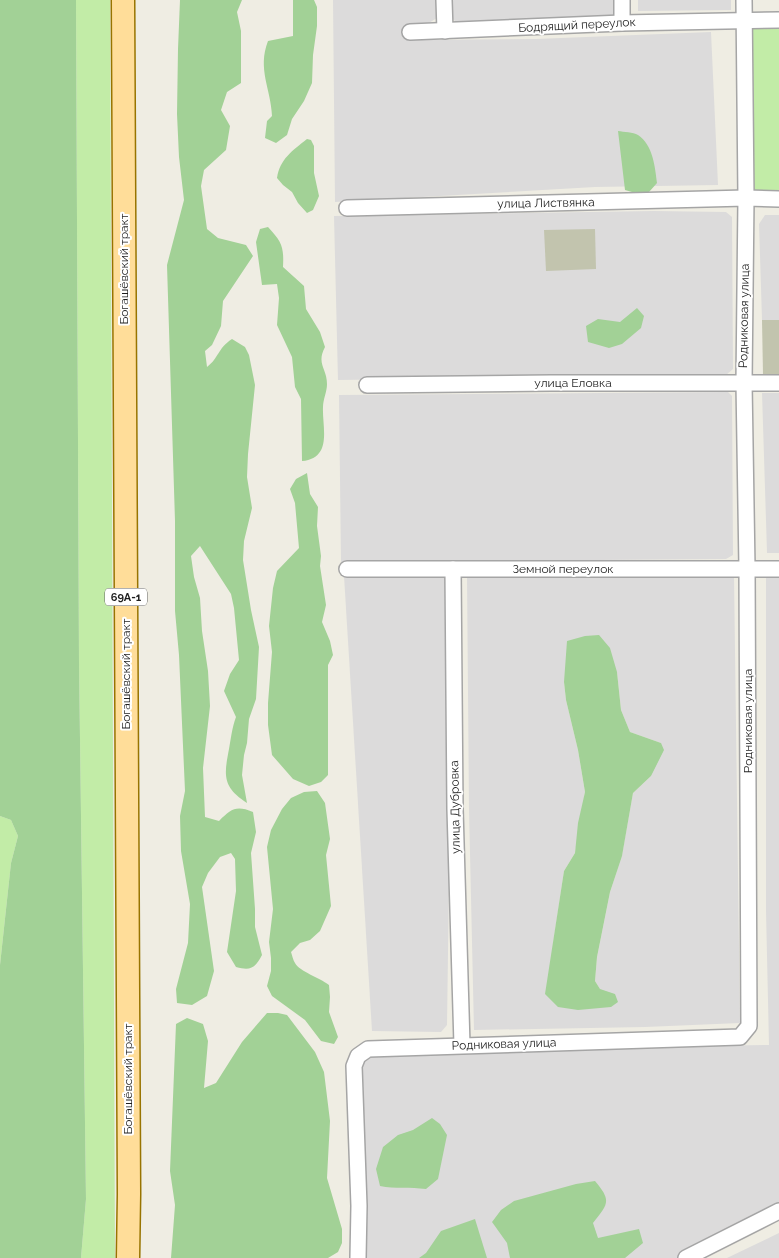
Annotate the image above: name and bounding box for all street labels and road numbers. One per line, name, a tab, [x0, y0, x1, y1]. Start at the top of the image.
street label: Бодрящий переулок	[518, 15, 636, 35]
street label: улица Листвянка	[497, 195, 595, 211]
street label: Богашёвский тракт	[117, 213, 131, 325]
street label: Родниковая улица	[736, 264, 752, 368]
street label: улица Еловка	[534, 376, 612, 390]
street label: Земной переулок	[512, 562, 614, 576]
road number: 69А-1	[105, 588, 147, 606]
street label: Богашёвский тракт	[119, 618, 133, 730]
street label: Родниковая улица	[741, 669, 755, 773]
street label: улица Дубровка	[447, 760, 463, 854]
street label: Богашёвский тракт	[121, 1023, 135, 1135]
street label: Родниковая улица	[451, 1035, 557, 1053]

